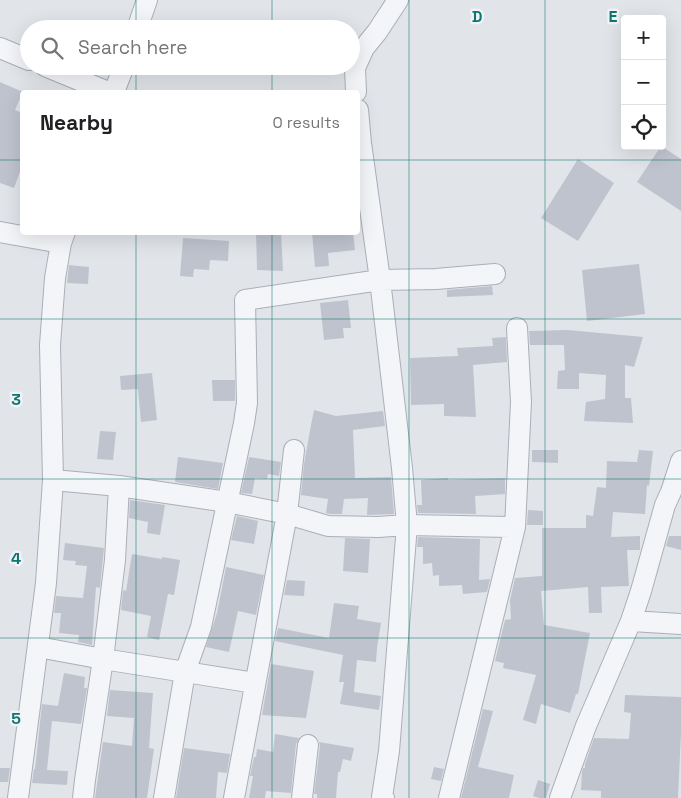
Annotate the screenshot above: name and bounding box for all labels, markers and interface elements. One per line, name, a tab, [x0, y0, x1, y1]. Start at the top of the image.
text: D	[472, 6, 482, 27]
text: E	[609, 6, 618, 27]
map controls	[621, 15, 666, 150]
button: +	[621, 15, 666, 60]
search box	[20, 20, 360, 75]
icon: search	[38, 34, 66, 62]
text: Search here	[78, 35, 188, 60]
button: −	[621, 60, 666, 105]
button: locate	[621, 105, 666, 150]
text: Nearby	[40, 109, 113, 136]
text: 0 results	[272, 112, 340, 133]
text: 3	[11, 389, 21, 410]
text: 4	[11, 548, 21, 569]
text: 5	[11, 708, 21, 729]

